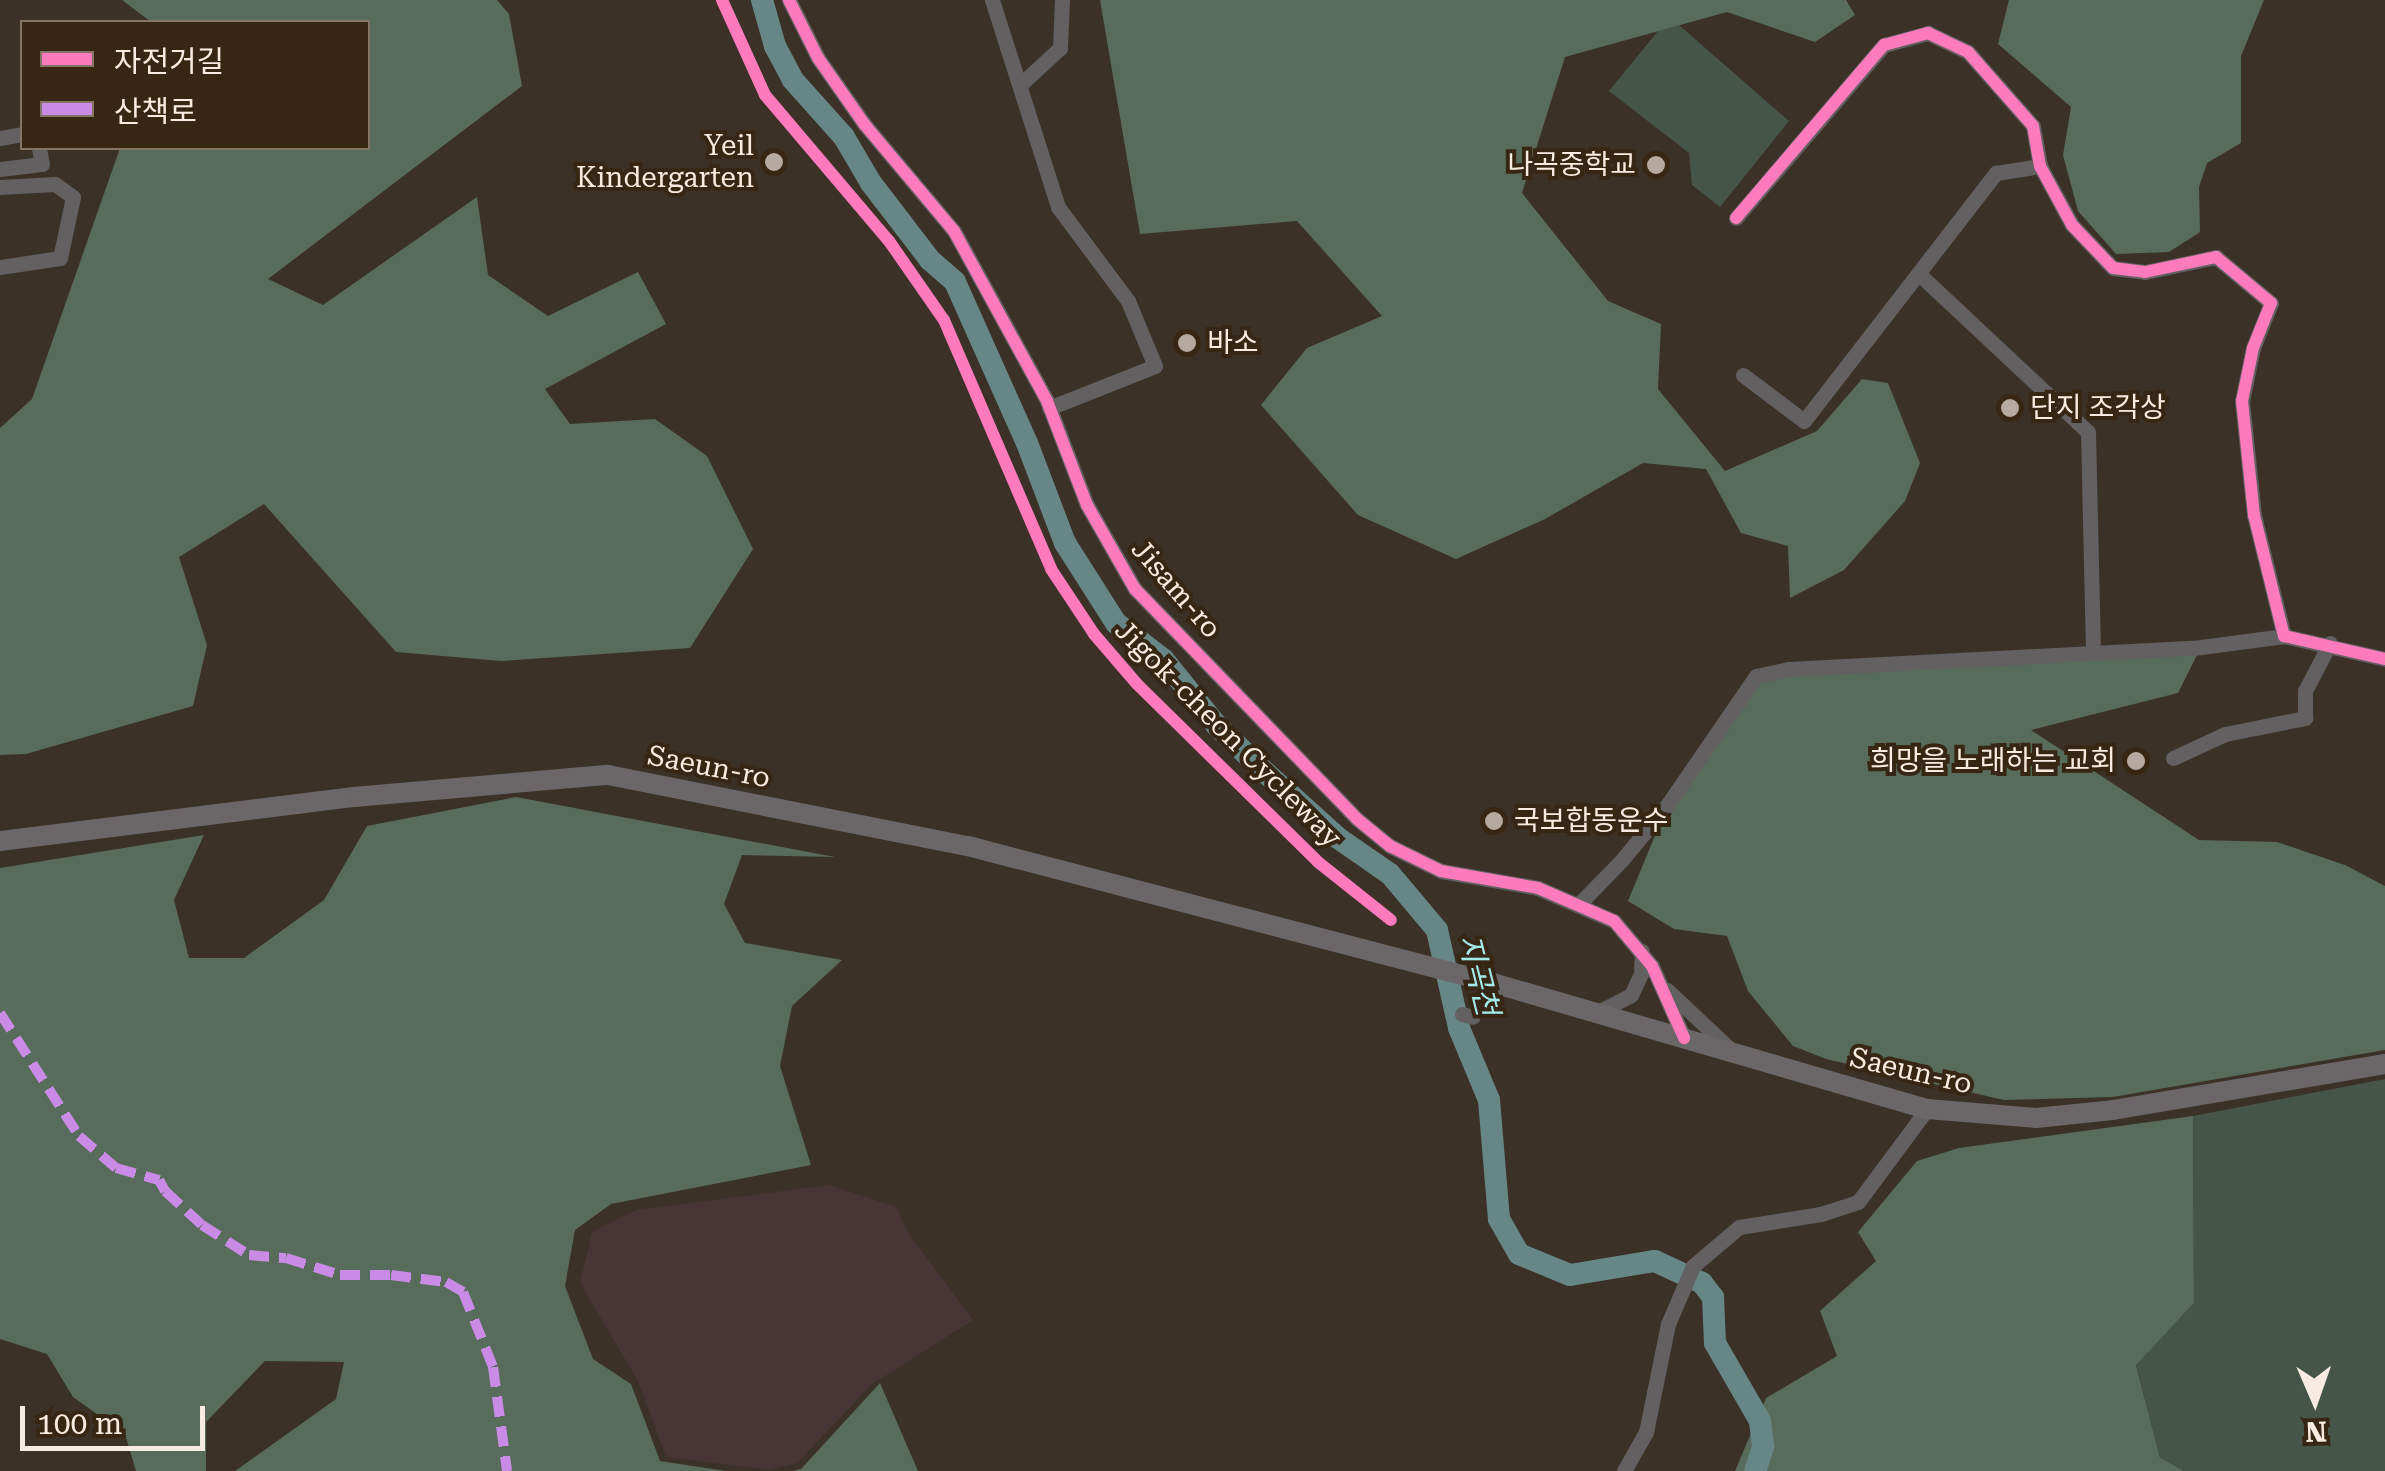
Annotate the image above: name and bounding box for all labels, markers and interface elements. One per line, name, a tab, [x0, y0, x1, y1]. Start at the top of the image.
legend	[20, 20, 370, 150]
text: 자전거길	[114, 44, 224, 79]
text: 산책로	[114, 94, 197, 129]
place label: Yeil Kindergarten	[576, 129, 754, 195]
place label: 나곡중학교	[1507, 148, 1636, 182]
marker: Yeil Kindergarten	[763, 151, 785, 173]
marker: 나곡중학교	[1645, 154, 1667, 176]
place label: 바소	[1207, 326, 1259, 360]
marker: 바소	[1176, 332, 1198, 354]
place label: 단지 조각상	[2030, 391, 2166, 425]
marker: 단지 조각상	[1999, 397, 2021, 419]
street label: Jisam-ro	[1124, 533, 1228, 645]
street label: Jigok-cheon Cycleway	[1108, 614, 1348, 854]
street label: Saeun-ro	[645, 739, 773, 795]
place label: 희망을 노래하는 교회	[1870, 744, 2116, 778]
marker: 희망을 노래하는 교회	[2125, 750, 2147, 772]
place label: 국보합동운수	[1514, 804, 1669, 838]
marker: 국보합동운수	[1483, 810, 1505, 832]
water label: 지곡천	[1451, 930, 1505, 1020]
street label: Saeun-ro	[1847, 1041, 1975, 1101]
north arrow	[2265, 1351, 2365, 1451]
scale bar	[25, 1386, 210, 1448]
text: 100 m	[37, 1406, 122, 1441]
text: N	[2305, 1415, 2327, 1448]

